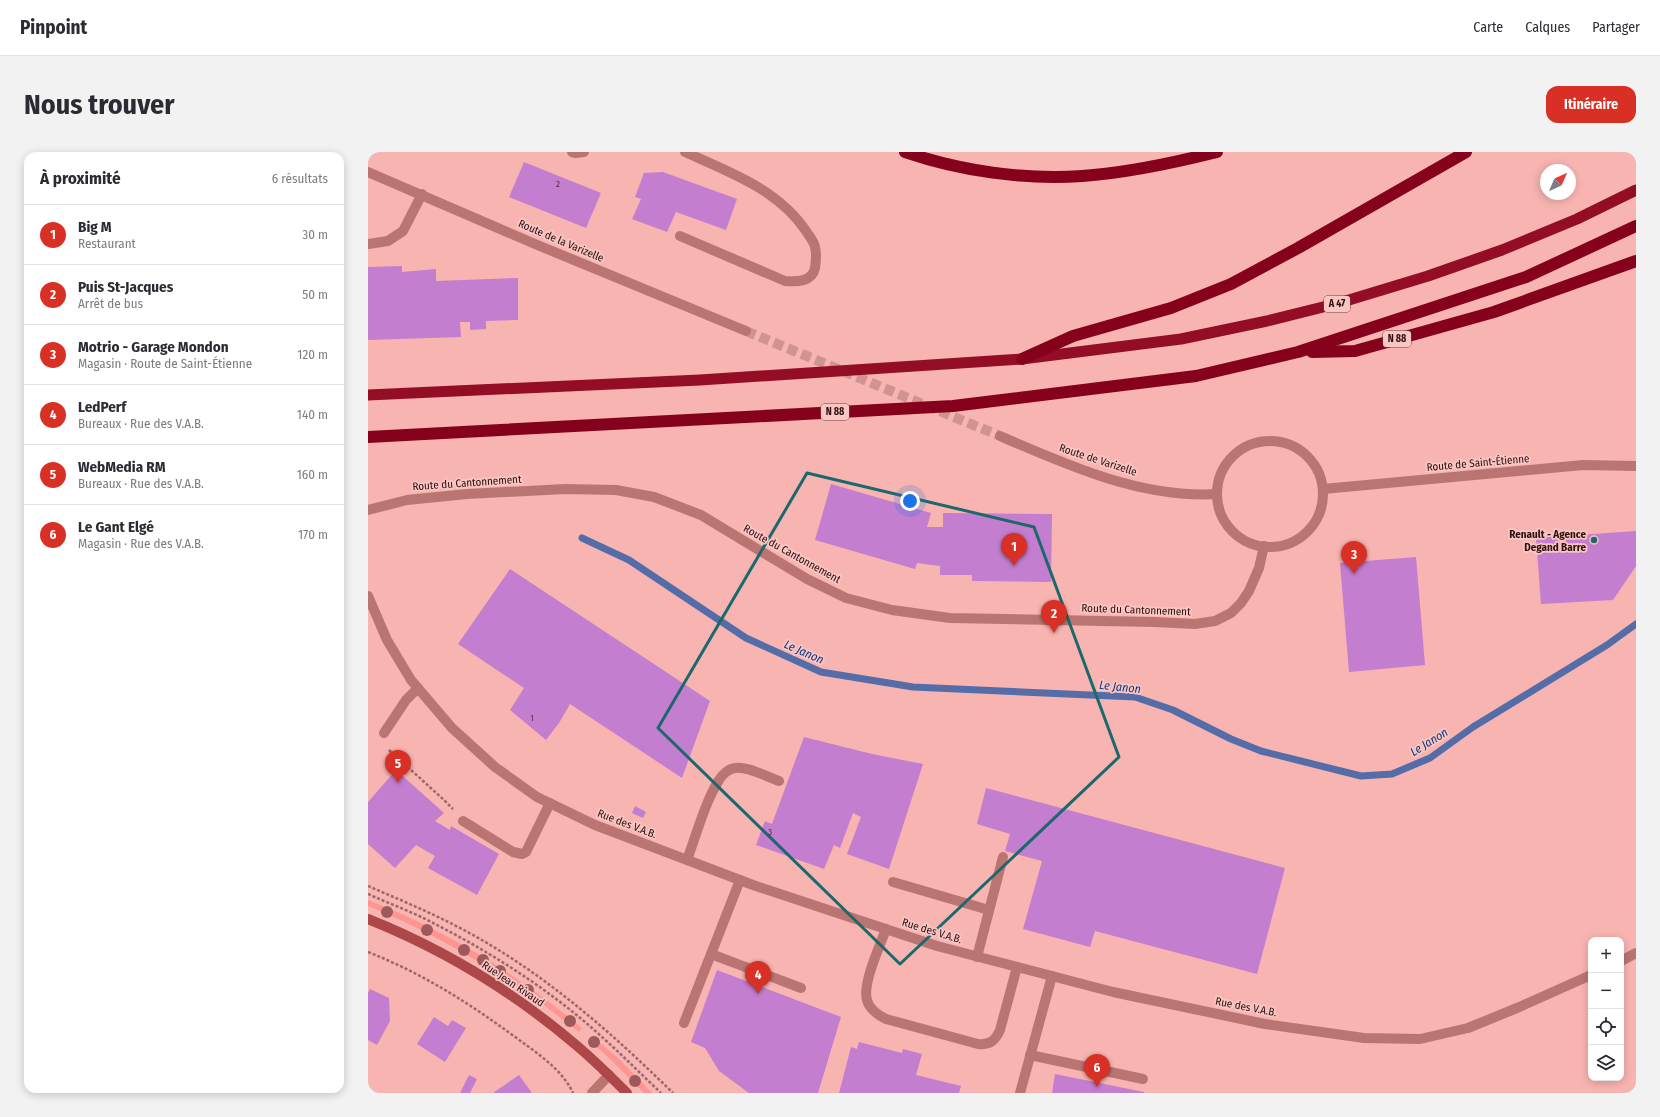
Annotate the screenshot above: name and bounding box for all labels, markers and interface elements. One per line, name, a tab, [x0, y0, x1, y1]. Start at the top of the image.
text: Pinpoint	[20, 16, 87, 39]
text: Carte	[1473, 19, 1503, 36]
text: Calques	[1525, 19, 1570, 36]
text: Partager	[1592, 19, 1640, 36]
button: Itinéraire	[1546, 86, 1636, 123]
text: Nous trouver	[24, 88, 175, 121]
north arrow	[1540, 164, 1576, 200]
text: À proximité	[40, 168, 121, 189]
text: 6 résultats	[272, 171, 328, 186]
house number: 2	[556, 179, 560, 189]
street label: Route de la Varizelle	[516, 217, 606, 265]
text: Big M	[78, 218, 112, 236]
text: 1	[50, 227, 56, 242]
text: 30 m	[302, 227, 328, 242]
text: Restaurant	[78, 236, 136, 251]
text: Puis St-Jacques	[78, 278, 173, 296]
text: 2	[50, 287, 56, 302]
text: 50 m	[302, 287, 328, 302]
text: Arrêt de bus	[78, 296, 143, 311]
road number: A 47	[1324, 296, 1350, 312]
road number: N 88	[1383, 331, 1411, 347]
text: Motrio - Garage Mondon	[78, 338, 229, 356]
text: 3	[50, 347, 56, 362]
text: 120 m	[297, 347, 328, 362]
text: Magasin · Route de Saint-Étienne	[78, 356, 252, 371]
text: LedPerf	[78, 398, 126, 416]
road number: N 88	[821, 404, 849, 420]
text: 4	[50, 407, 56, 422]
text: 140 m	[297, 407, 328, 422]
text: Bureaux · Rue des V.A.B.	[78, 416, 204, 431]
street label: Route de Varizelle	[1058, 441, 1138, 479]
street label: Route de Saint-Étienne	[1426, 451, 1530, 474]
text: WebMedia RM	[78, 458, 165, 476]
text: 5	[50, 467, 56, 482]
text: 160 m	[297, 467, 328, 482]
street label: Route du Cantonnement	[412, 473, 522, 493]
text: Bureaux · Rue des V.A.B.	[78, 476, 204, 491]
your location	[900, 491, 920, 511]
text: Le Gant Elgé	[78, 518, 154, 536]
street label: Route du Cantonnement	[741, 522, 843, 586]
text: 6	[50, 527, 56, 542]
text: 170 m	[298, 527, 328, 542]
place label: Renault - Agence Degand Barre	[1509, 528, 1586, 554]
pin: 1	[1001, 533, 1027, 566]
marker: Renault - Agence Degand Barre	[1589, 535, 1599, 545]
text: Magasin · Rue des V.A.B.	[78, 536, 204, 551]
pin: 3	[1341, 541, 1367, 574]
pin: 2	[1041, 600, 1067, 633]
street label: Route du Cantonnement	[1081, 602, 1191, 618]
water label: Le Janon	[782, 637, 826, 667]
water label: Le Janon	[1098, 678, 1142, 696]
house number: 1	[530, 713, 534, 723]
water label: Le Janon	[1408, 725, 1450, 759]
pin: 5	[385, 750, 411, 783]
street label: Rue des V.A.B.	[596, 807, 658, 841]
house number: 3	[768, 827, 772, 837]
street label: Rue des V.A.B.	[900, 916, 964, 946]
map controls	[1588, 937, 1624, 1081]
button: +	[1588, 937, 1624, 973]
street label: Rue Jean Rivaud	[479, 958, 547, 1010]
pin: 4	[745, 961, 771, 994]
button: −	[1588, 973, 1624, 1009]
street label: Rue des V.A.B.	[1214, 995, 1278, 1019]
button: locate	[1588, 1009, 1624, 1045]
button: layers	[1588, 1045, 1624, 1081]
pin: 6	[1084, 1054, 1110, 1087]

